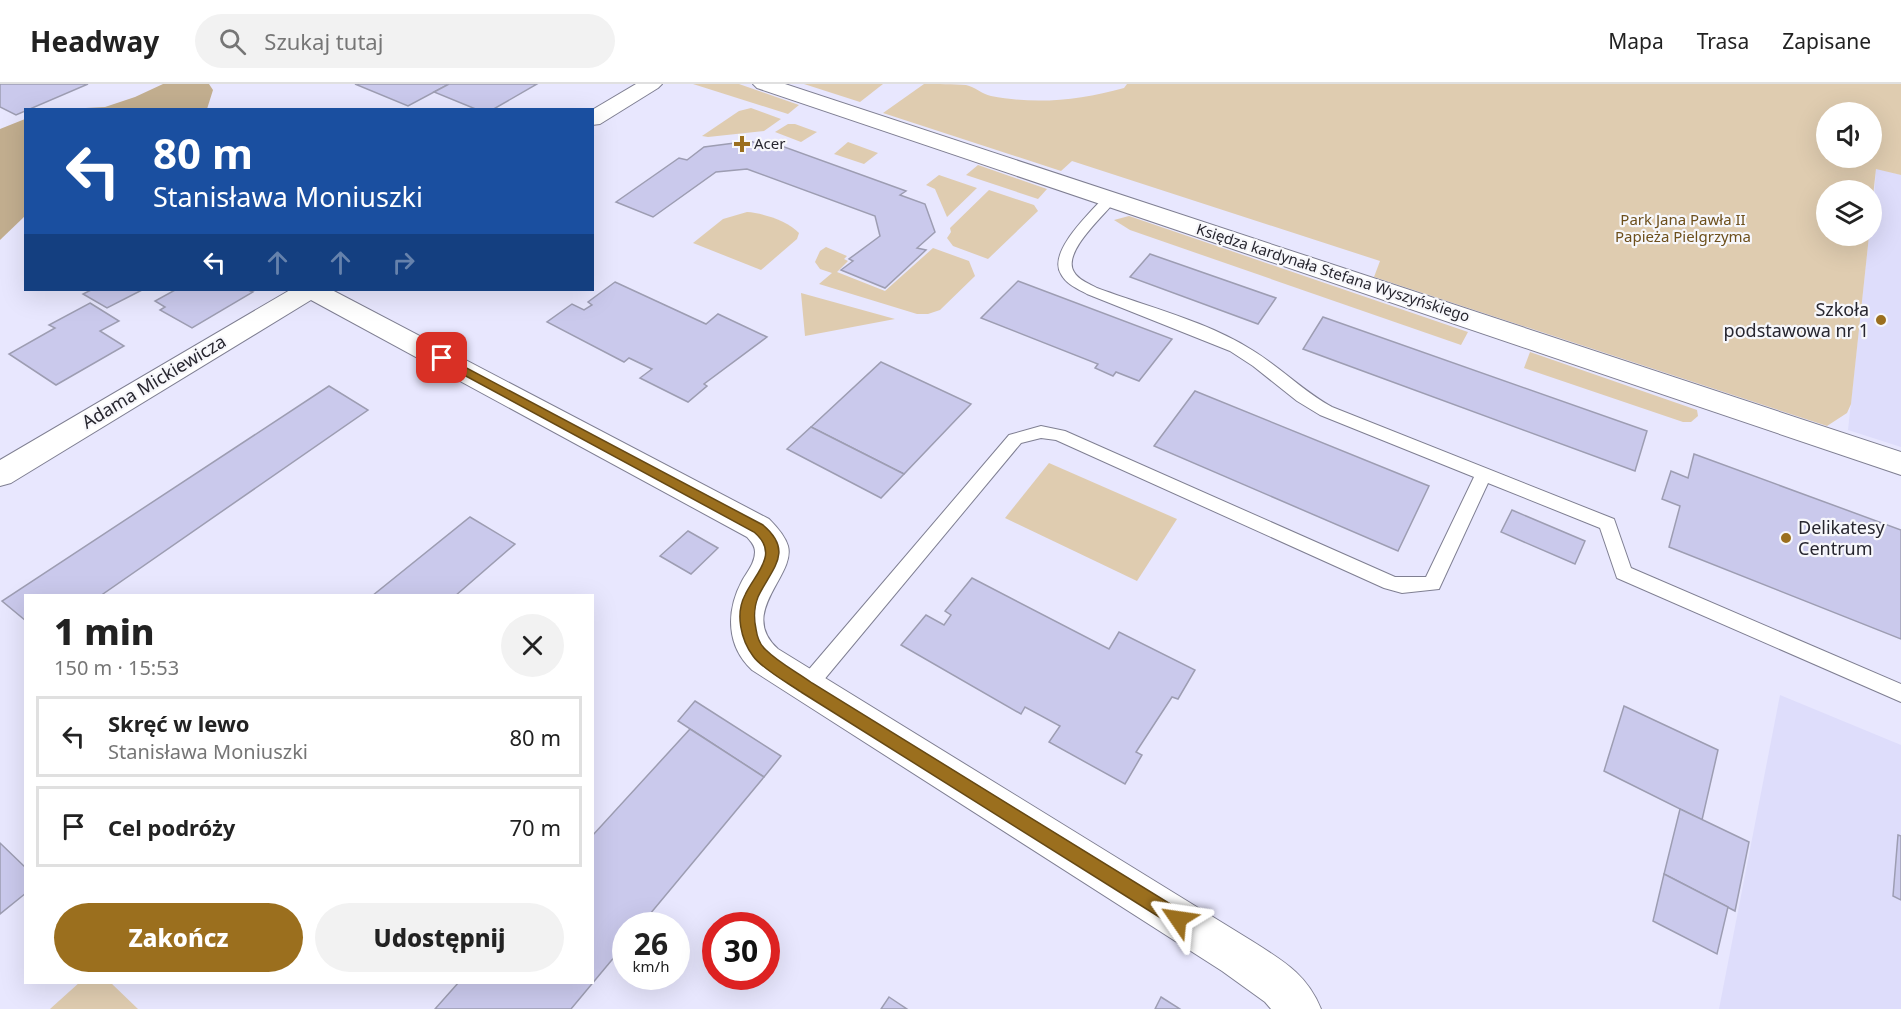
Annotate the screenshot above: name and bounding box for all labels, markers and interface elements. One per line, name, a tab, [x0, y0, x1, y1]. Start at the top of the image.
search box	[195, 14, 615, 68]
text: Headway	[30, 22, 159, 60]
icon: search	[216, 25, 249, 58]
text: Szukaj tutaj	[264, 26, 383, 56]
text: Mapa	[1608, 27, 1664, 55]
text: Trasa	[1697, 27, 1749, 55]
text: Zapisane	[1782, 27, 1871, 55]
map controls	[1816, 102, 1882, 246]
button: sound	[1816, 102, 1882, 168]
text: 80 m	[153, 124, 253, 181]
icon: left	[54, 132, 132, 210]
place label: Acer	[754, 133, 785, 153]
marker: Acer	[735, 137, 749, 151]
text: Stanisława Moniuszki	[153, 178, 423, 215]
button: layers	[1816, 180, 1882, 246]
park label: Park Jana Pawła II Papieża Pielgrzyma	[1615, 209, 1751, 246]
street label: Księdza kardynała Stefana Wyszyńskiego	[1194, 218, 1473, 326]
icon: left	[198, 246, 231, 279]
icon: ahead	[261, 246, 294, 279]
icon: ahead	[324, 246, 357, 279]
icon: right	[387, 246, 420, 279]
place label: Szkoła podstawowa nr 1	[1724, 297, 1869, 342]
marker: Szkoła podstawowa nr 1	[1874, 313, 1888, 327]
street label: Adama Mickiewicza	[77, 329, 230, 434]
pin	[416, 332, 467, 383]
icon: arrive	[425, 341, 458, 374]
place label: Delikatesy Centrum	[1798, 515, 1886, 560]
marker: Delikatesy Centrum	[1779, 531, 1793, 545]
text: 1 min	[54, 607, 155, 656]
button: close	[501, 614, 564, 677]
text: 150 m · 15:53	[54, 654, 179, 681]
text: Skręć w lewo	[108, 708, 250, 738]
icon: left	[57, 720, 90, 753]
text: 80 m	[510, 722, 561, 752]
text: Stanisława Moniuszki	[108, 738, 308, 765]
icon: arrive	[57, 810, 90, 843]
text: Cel podróży	[108, 812, 235, 842]
text: 70 m	[510, 812, 561, 842]
position arrow	[1146, 887, 1210, 951]
button: Zakończ	[54, 903, 303, 972]
button: Udostępnij	[315, 903, 564, 972]
speed limit sign: 30	[702, 912, 780, 990]
text: 26	[634, 923, 668, 964]
text: km/h	[633, 956, 669, 976]

